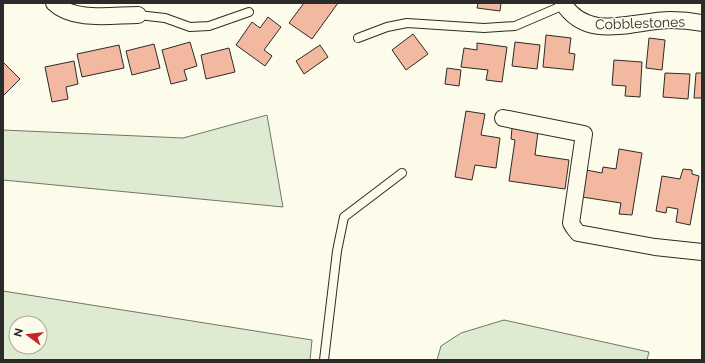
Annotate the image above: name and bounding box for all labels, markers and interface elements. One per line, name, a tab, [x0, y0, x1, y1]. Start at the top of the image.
street label: Cobblestones	[595, 13, 686, 33]
north arrow	[8, 315, 48, 355]
text: N	[11, 327, 26, 338]

